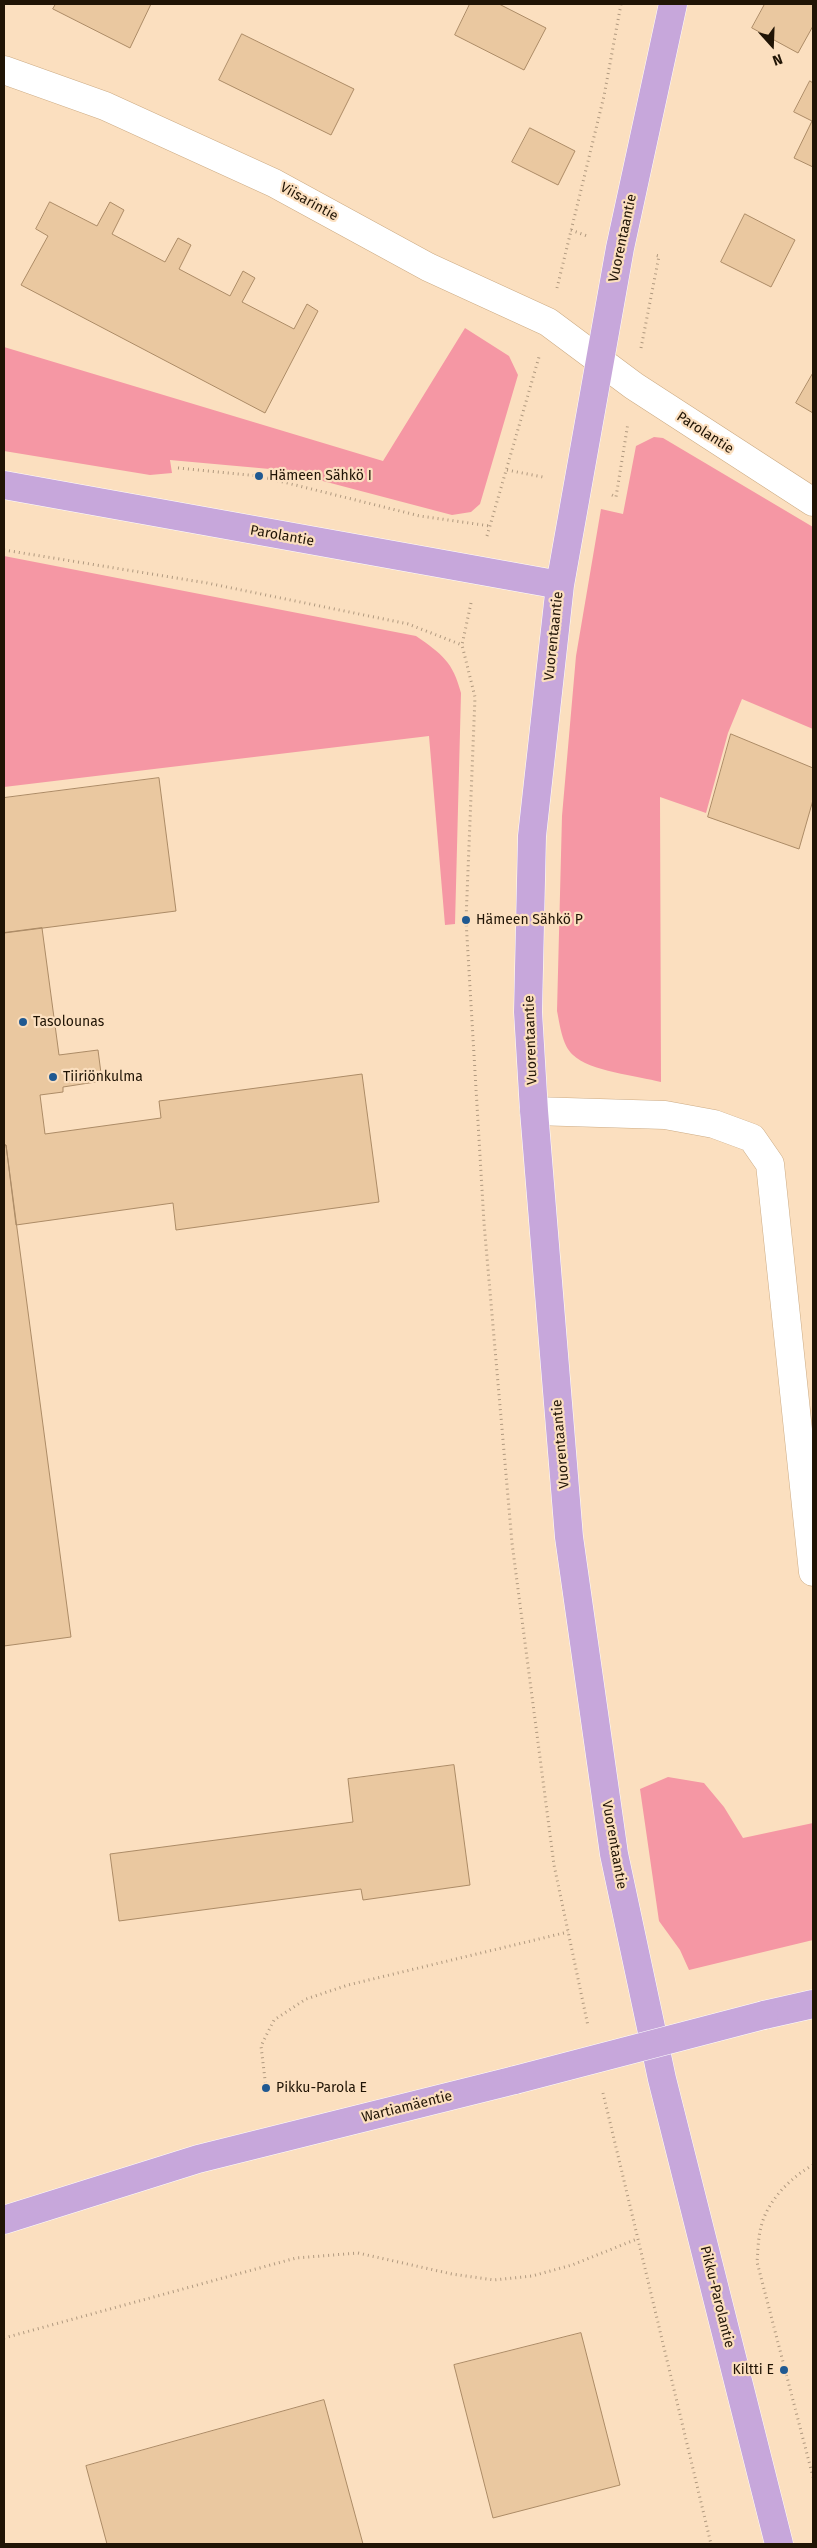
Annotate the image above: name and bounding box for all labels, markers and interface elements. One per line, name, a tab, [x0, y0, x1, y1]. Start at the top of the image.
north arrow	[747, 20, 797, 70]
text: N	[770, 50, 785, 69]
street label: Viisarintie	[277, 179, 341, 225]
street label: Vuorentaantie	[605, 192, 641, 284]
street label: Parolantie	[673, 408, 737, 458]
place label: Hämeen Sähkö I	[269, 468, 372, 484]
marker: Hämeen Sähkö I	[253, 470, 265, 482]
street label: Parolantie	[249, 522, 315, 550]
street label: Vuorentaantie	[541, 591, 567, 681]
place label: Hämeen Sähkö P	[476, 912, 583, 928]
marker: Hämeen Sähkö P	[460, 914, 472, 926]
street label: Vuorentaantie	[521, 995, 541, 1085]
place label: Tasolounas	[33, 1014, 104, 1030]
marker: Tasolounas	[17, 1016, 29, 1028]
place label: Tiiriönkulma	[63, 1069, 143, 1085]
marker: Tiiriönkulma	[47, 1071, 59, 1083]
street label: Vuorentaantie	[549, 1399, 573, 1489]
street label: Vuorentaantie	[598, 1799, 630, 1891]
place label: Pikku-Parola E	[276, 2080, 367, 2096]
marker: Pikku-Parola E	[260, 2082, 272, 2094]
street label: Wartiamäentie	[360, 2088, 454, 2126]
street label: Pikku-Parolantie	[696, 2244, 738, 2350]
place label: Kiltti E	[732, 2362, 774, 2378]
marker: Kiltti E	[778, 2364, 790, 2376]

